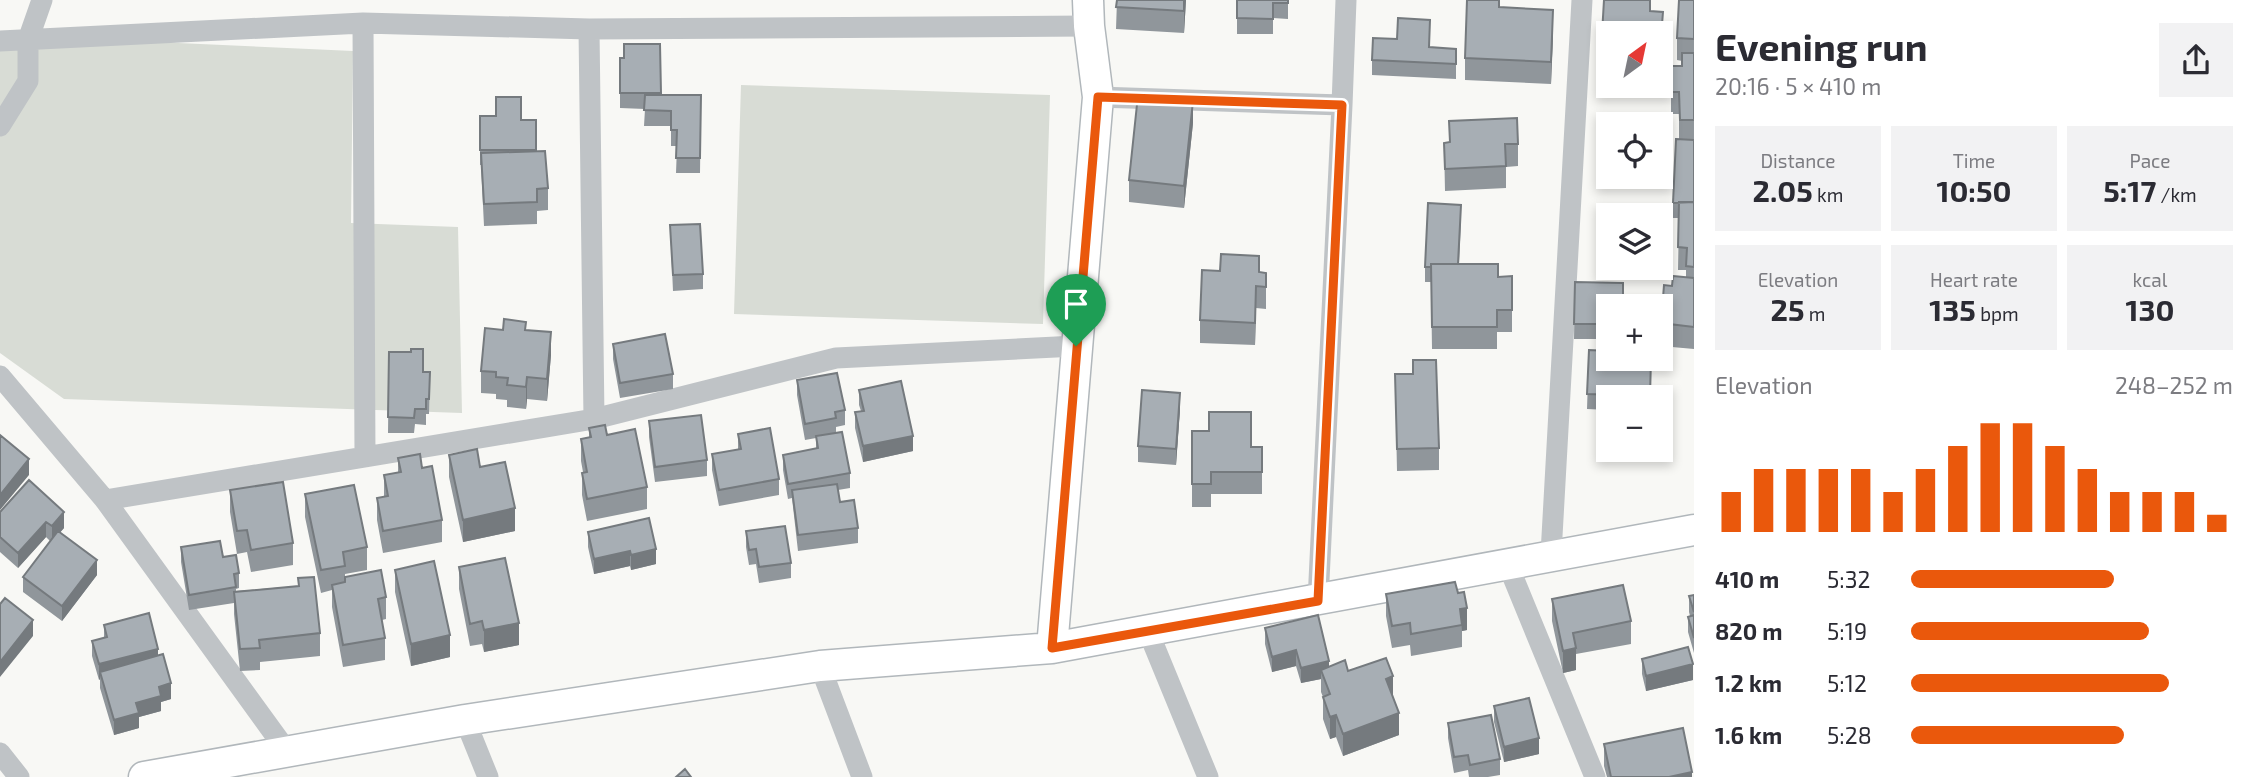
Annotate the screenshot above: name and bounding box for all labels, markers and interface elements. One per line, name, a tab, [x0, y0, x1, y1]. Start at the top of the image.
north arrow	[1596, 21, 1673, 98]
map controls	[1596, 21, 1673, 462]
text: Evening run	[1715, 23, 1928, 69]
button: share	[2159, 23, 2233, 97]
text: 20:16 · 5 × 410 m	[1715, 72, 1881, 100]
button: locate	[1596, 112, 1673, 189]
text: Distance	[1760, 149, 1836, 172]
text: Time	[1953, 149, 1995, 172]
text: Pace	[2130, 149, 2170, 172]
text: 2.05	[1753, 172, 1813, 208]
text: 10:50	[1936, 172, 2012, 208]
text: 5:17	[2103, 172, 2156, 208]
text: km	[1813, 183, 1843, 206]
text: /km	[2156, 183, 2197, 206]
button: layers	[1596, 203, 1673, 280]
text: Elevation	[1758, 268, 1838, 291]
text: Heart rate	[1930, 268, 2018, 291]
text: kcal	[2133, 268, 2167, 291]
pin	[1046, 274, 1106, 346]
icon: arrive	[1057, 285, 1095, 323]
text: 25	[1771, 291, 1805, 327]
text: 135	[1929, 291, 1976, 327]
text: 130	[2126, 291, 2174, 327]
button: +	[1596, 294, 1673, 371]
text: m	[1805, 302, 1825, 325]
text: bpm	[1976, 302, 2019, 325]
text: Elevation	[1715, 371, 1813, 399]
text: 248–252 m	[2115, 371, 2233, 399]
button: −	[1596, 385, 1673, 462]
text: 410 m	[1715, 565, 1779, 593]
text: 5:32	[1827, 565, 1870, 593]
text: 820 m	[1715, 617, 1782, 645]
text: 5:19	[1827, 617, 1867, 645]
text: 1.2 km	[1715, 669, 1782, 697]
text: 5:12	[1827, 669, 1867, 697]
text: 1.6 km	[1715, 721, 1782, 749]
text: 5:28	[1827, 721, 1872, 749]

